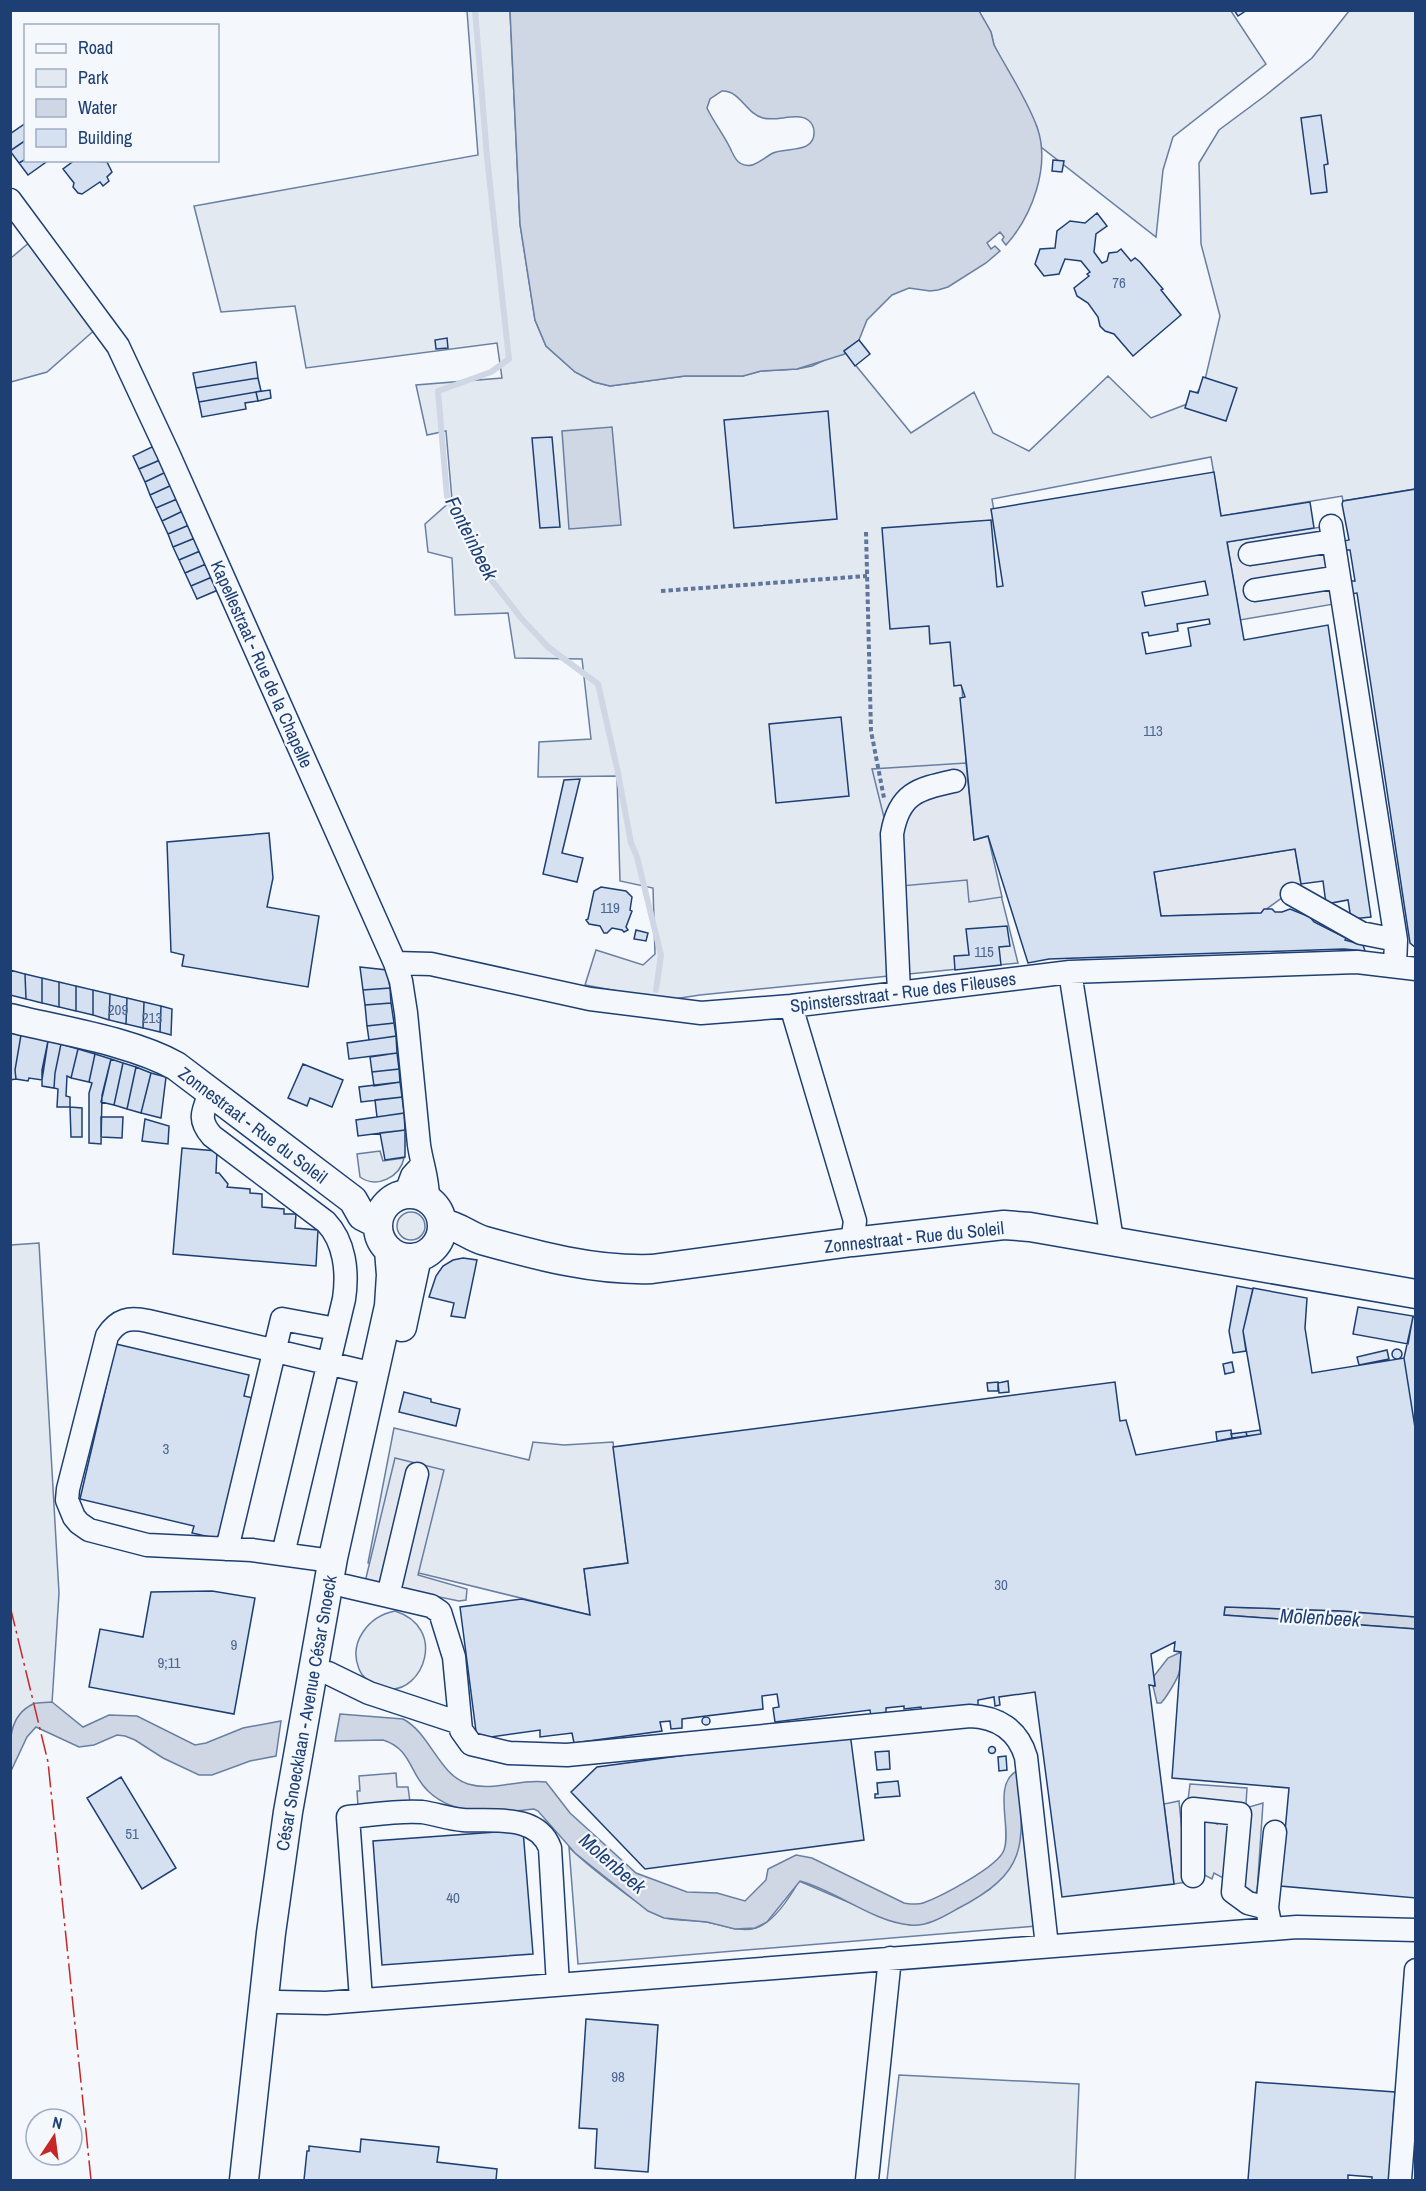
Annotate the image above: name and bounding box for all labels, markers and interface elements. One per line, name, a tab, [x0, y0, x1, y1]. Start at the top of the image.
legend	[24, 24, 219, 162]
text: Road	[78, 35, 113, 60]
text: Park	[78, 65, 109, 90]
text: Water	[78, 95, 117, 120]
text: Building	[78, 125, 133, 150]
house number: 76	[1112, 272, 1126, 293]
water label: Fonteinbeek	[439, 492, 505, 585]
street label: Kapellestraat - Rue de la Chapelle	[205, 556, 319, 772]
house number: 113	[1143, 720, 1163, 741]
house number: 119	[600, 897, 620, 918]
house number: 115	[974, 941, 994, 962]
street label: Spinstersstraat - Rue des Fileuses	[789, 966, 1017, 1018]
house number: 209	[108, 999, 128, 1020]
house number: 213	[142, 1007, 162, 1028]
street label: Zonnestraat - Rue du Soleil	[173, 1061, 333, 1189]
street label: Zonnestraat - Rue du Soleil	[823, 1215, 1005, 1259]
house number: 3	[163, 1438, 170, 1459]
street label: César Snoecklaan - Avenue César Snoeck	[269, 1573, 343, 1853]
house number: 30	[994, 1574, 1008, 1595]
water label: Molenbeek	[1279, 1601, 1362, 1633]
house number: 9	[231, 1634, 238, 1655]
house number: 9;11	[157, 1652, 181, 1673]
house number: 51	[125, 1823, 139, 1844]
water label: Molenbeek	[574, 1826, 653, 1900]
house number: 40	[446, 1887, 460, 1908]
house number: 98	[611, 2066, 625, 2087]
north arrow	[24, 2107, 84, 2167]
text: N	[50, 2111, 64, 2134]

